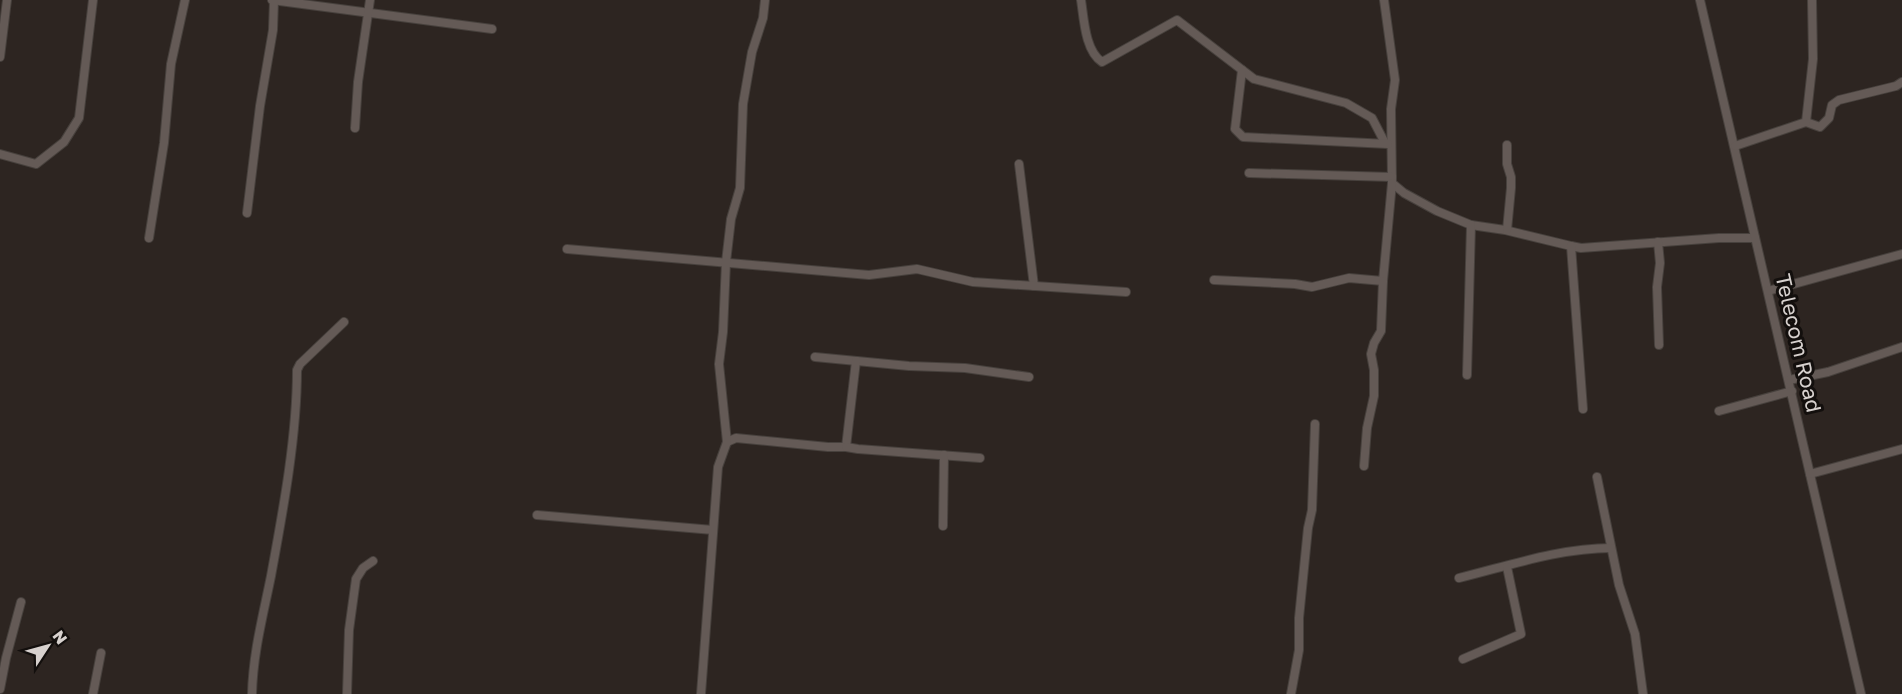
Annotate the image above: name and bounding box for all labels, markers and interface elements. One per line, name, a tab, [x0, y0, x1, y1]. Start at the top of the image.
street label: Telecom Road	[1770, 271, 1828, 415]
north arrow	[18, 616, 78, 676]
text: N	[48, 626, 72, 648]

